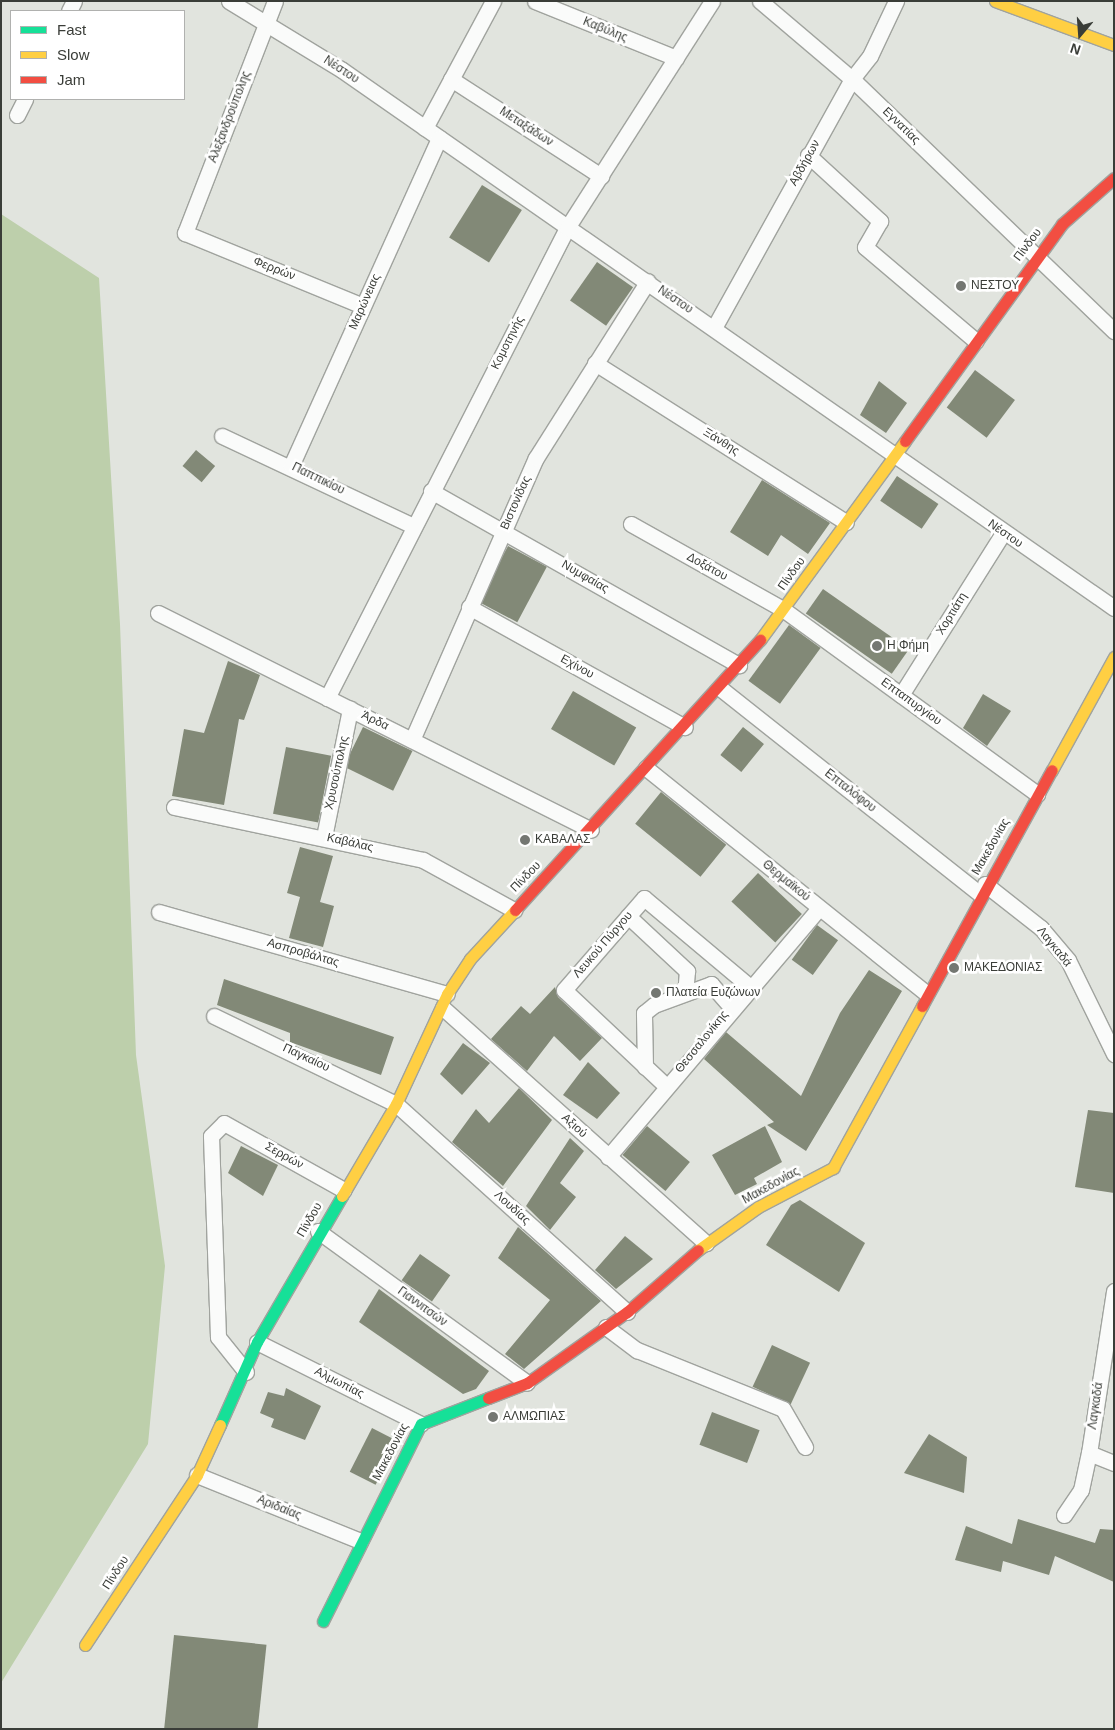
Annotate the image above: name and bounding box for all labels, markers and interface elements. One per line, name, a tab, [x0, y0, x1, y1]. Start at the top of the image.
legend	[10, 10, 185, 100]
north arrow	[1055, 10, 1105, 60]
street label: Καβύλης	[581, 15, 629, 45]
text: Fast	[57, 21, 86, 38]
text: N	[1068, 40, 1083, 58]
text: Slow	[57, 46, 90, 63]
street label: Νέστου	[321, 53, 361, 87]
street label: Αλεξανδρούπολης	[206, 69, 254, 165]
text: Jam	[57, 71, 85, 88]
street label: Μεταξάδων	[497, 104, 555, 150]
street label: Εγνατίας	[879, 104, 923, 148]
street label: Αβδήρων	[786, 137, 824, 189]
street label: Πίνδου	[1011, 226, 1045, 264]
street label: Φερρών	[251, 254, 297, 284]
street label: Μαρώνειας	[346, 272, 384, 332]
place label: ΝΕΣΤΟΥ	[971, 279, 1019, 293]
marker: ΝΕΣΤΟΥ	[955, 280, 967, 292]
street label: Νέστου	[655, 283, 695, 317]
street label: Κομοτηνής	[488, 314, 528, 372]
street label: Ξάνθης	[700, 425, 742, 459]
street label: Παππικίου	[289, 460, 347, 498]
street label: Βιστονίδας	[498, 474, 534, 532]
street label: Νέστου	[985, 517, 1025, 551]
street label: Δοξάτου	[684, 550, 730, 584]
street label: Πίνδου	[775, 555, 809, 593]
street label: Νυμφαίας	[559, 558, 611, 596]
street label: Χορτιάτη	[933, 590, 971, 638]
place label: Η Φήμη	[887, 639, 929, 653]
marker: Η Φήμη	[871, 640, 883, 652]
street label: Εχίνου	[558, 652, 596, 682]
street label: Επταπυργίου	[878, 675, 944, 729]
street label: Άρδα	[359, 708, 391, 734]
street label: Χρυσούπολης	[322, 735, 352, 811]
street label: Επταλόφου	[821, 766, 879, 816]
street label: Μακεδονίας	[969, 816, 1013, 878]
street label: Καβάλας	[325, 831, 375, 855]
place label: ΚΑΒΑΛΑΣ	[535, 833, 590, 847]
marker: ΚΑΒΑΛΑΣ	[519, 834, 531, 846]
street label: Θερμαϊκού	[759, 857, 813, 905]
street label: Πίνδου	[508, 859, 544, 895]
street label: Λευκού Πύργου	[570, 909, 636, 981]
street label: Λαγκαδά	[1034, 924, 1074, 970]
street label: Ασπροβάλτας	[265, 936, 341, 970]
place label: ΜΑΚΕΔΟΝΙΑΣ	[964, 961, 1043, 975]
marker: ΜΑΚΕΔΟΝΙΑΣ	[948, 962, 960, 974]
place label: Πλατεία Ευζώνων	[666, 986, 760, 1000]
marker: Πλατεία Ευζώνων	[650, 987, 662, 999]
street label: Θεσσαλονίκης	[672, 1008, 732, 1076]
street label: Παγκαίου	[280, 1041, 332, 1075]
street label: Αξιού	[558, 1111, 590, 1141]
street label: Σερρών	[262, 1140, 306, 1172]
street label: Μακεδονίας	[740, 1164, 802, 1208]
street label: Λουδίας	[491, 1188, 533, 1228]
street label: Πίνδου	[294, 1200, 326, 1240]
street label: Γιαννιτσών	[394, 1284, 450, 1330]
street label: Αλμωπίας	[312, 1364, 366, 1402]
street label: Λαγκαδά	[1086, 1382, 1106, 1430]
place label: ΑΛΜΩΠΙΑΣ	[503, 1410, 565, 1424]
marker: ΑΛΜΩΠΙΑΣ	[487, 1411, 499, 1423]
street label: Μακεδονίας	[370, 1421, 412, 1483]
street label: Αριδαίας	[255, 1493, 303, 1523]
street label: Πίνδου	[100, 1553, 132, 1593]

